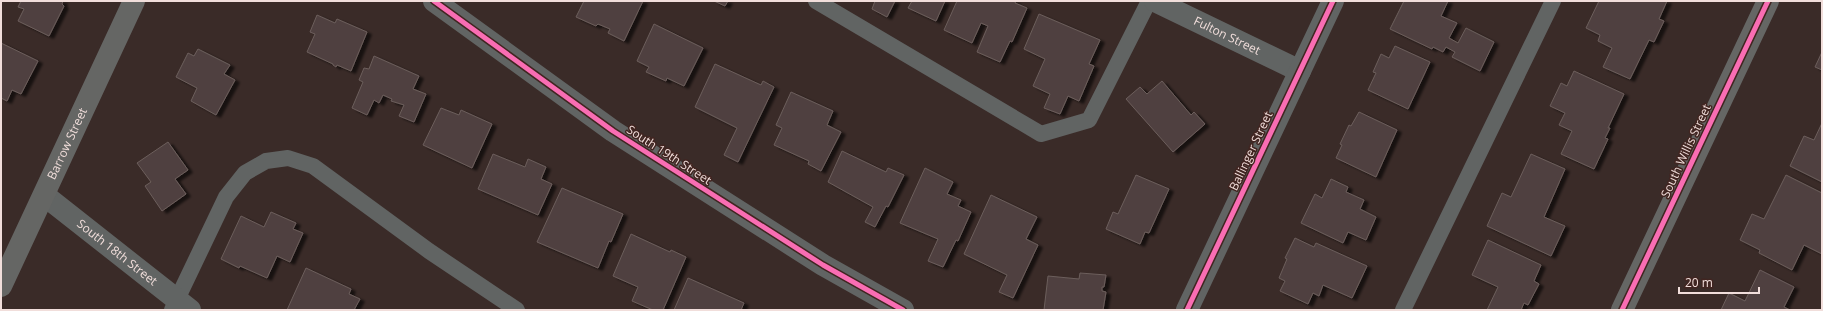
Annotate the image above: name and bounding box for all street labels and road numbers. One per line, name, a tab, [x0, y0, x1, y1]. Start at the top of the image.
street label: Fulton Street	[1191, 12, 1263, 59]
street label: South Willis Street	[1656, 101, 1715, 200]
street label: Barrow Street	[43, 105, 91, 182]
street label: Ballinger Street	[1225, 108, 1276, 193]
street label: South 19th Street	[624, 121, 715, 188]
street label: South 18th Street	[74, 215, 161, 289]

